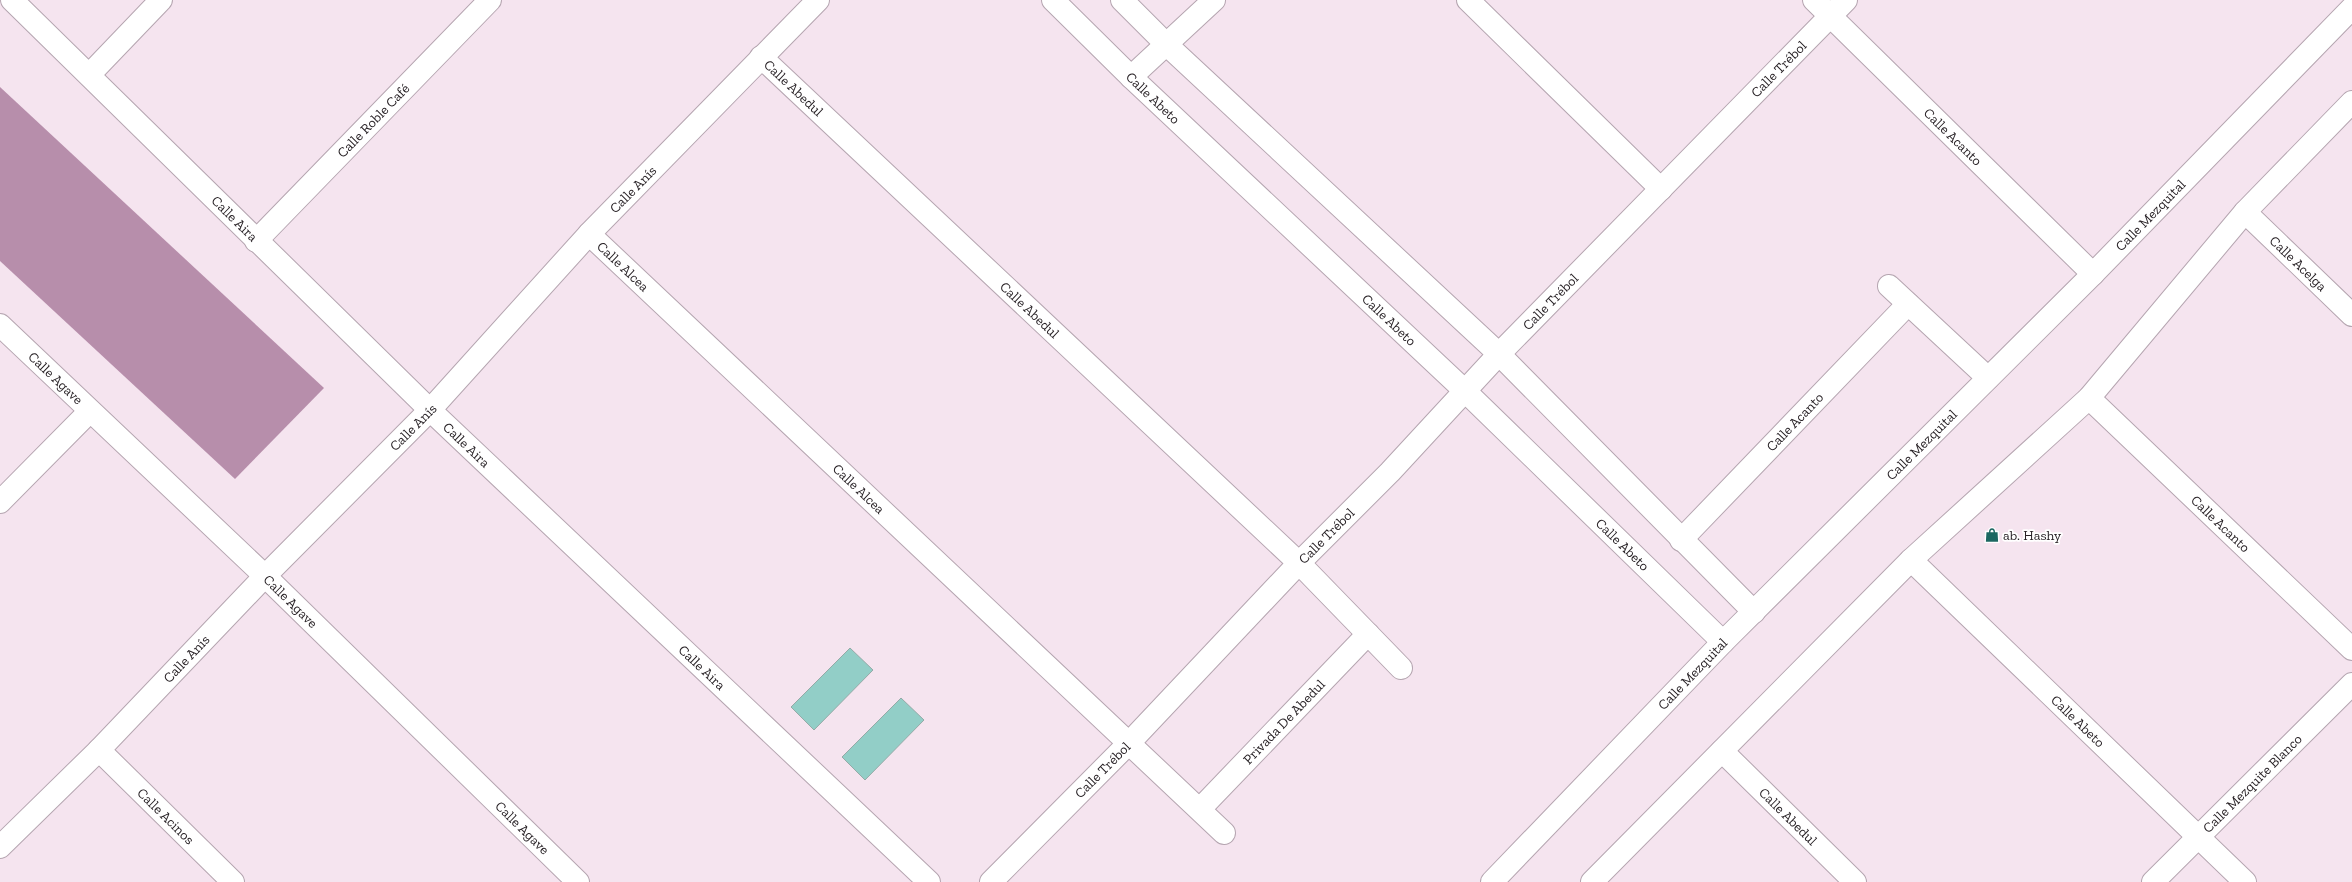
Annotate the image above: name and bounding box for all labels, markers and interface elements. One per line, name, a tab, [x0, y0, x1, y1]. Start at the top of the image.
street label: Calle Trébol	[1747, 37, 1810, 101]
street label: Calle Abedul	[761, 56, 827, 120]
street label: Calle Abeto	[1122, 68, 1184, 127]
street label: Calle Roble Café	[333, 80, 413, 161]
street label: Calle Acanto	[1920, 104, 1986, 169]
street label: Calle Anís	[606, 162, 660, 217]
street label: Calle Mezquital	[2112, 176, 2189, 255]
street label: Calle Aira	[208, 192, 262, 245]
street label: Calle Acelga	[2266, 232, 2331, 295]
street label: Calle Alcea	[594, 238, 653, 295]
street label: Calle Trébol	[1519, 270, 1582, 333]
street label: Calle Abedul	[997, 278, 1063, 342]
street label: Calle Abeto	[1359, 290, 1420, 349]
street label: Calle Agave	[25, 348, 87, 408]
street label: Calle Acanto	[1763, 389, 1827, 455]
street label: Calle Anís	[386, 400, 440, 454]
street label: Calle Mezquital	[1882, 406, 1961, 483]
street label: Calle Aira	[440, 418, 494, 471]
street label: Calle Alcea	[829, 460, 889, 517]
street label: Calle Acanto	[2188, 492, 2254, 556]
street label: Calle Trébol	[1295, 504, 1358, 567]
street label: Calle Abeto	[1592, 515, 1653, 574]
shop icon: ab. Hashy	[1984, 527, 2000, 543]
place label: ab. Hashy	[2003, 527, 2062, 544]
street label: Calle Agave	[260, 571, 322, 632]
street label: Calle Anís	[159, 631, 213, 686]
street label: Calle Mezquital	[1654, 634, 1731, 713]
street label: Calle Aira	[675, 641, 729, 694]
street label: Privada De Abedul	[1239, 676, 1329, 768]
street label: Calle Abeto	[2048, 691, 2108, 751]
street label: Calle Mezquite Blanco	[2199, 730, 2305, 836]
street label: Calle Trébol	[1071, 738, 1134, 801]
street label: Calle Acinos	[134, 784, 198, 848]
street label: Calle Abedul	[1756, 784, 1821, 849]
street label: Calle Agave	[492, 797, 553, 858]

